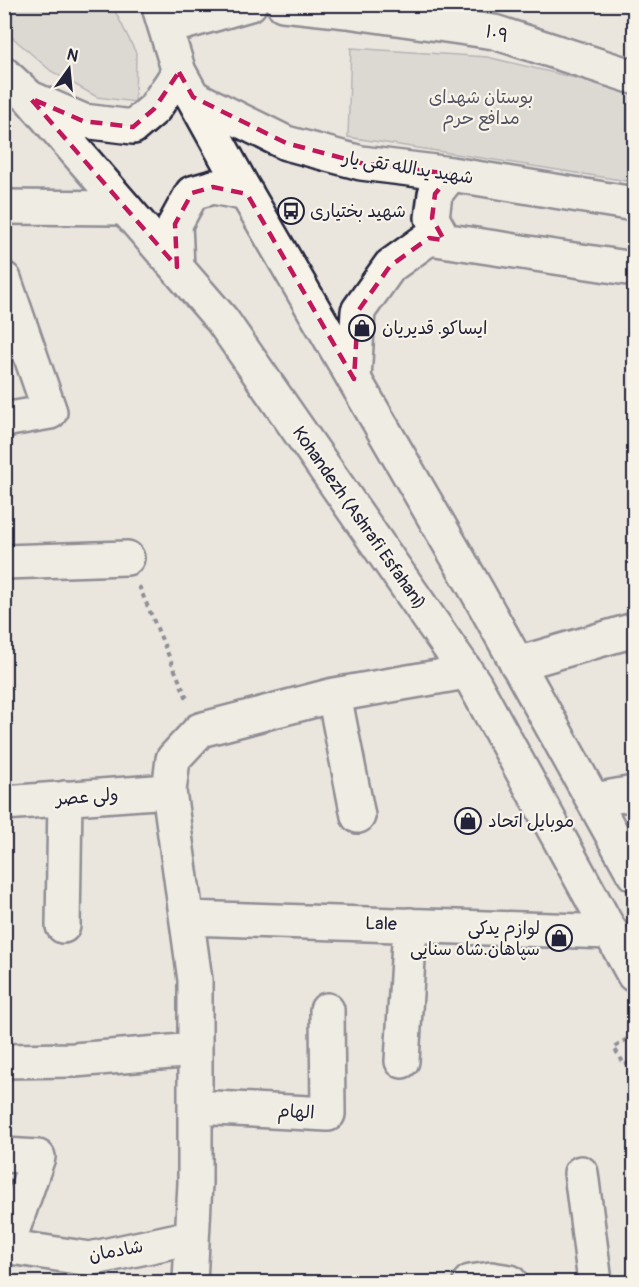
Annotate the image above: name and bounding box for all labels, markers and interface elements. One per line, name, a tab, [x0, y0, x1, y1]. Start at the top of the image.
street label: ۱۰۹	[483, 20, 511, 48]
north arrow	[39, 39, 99, 99]
text: N	[65, 44, 81, 67]
park label: بوستان شهدای مدافع حرم	[429, 86, 533, 132]
street label: شهید یدالله تقی یار	[339, 146, 475, 190]
bus stop icon: شهید بختیاری	[276, 196, 306, 226]
place label: شهید بختیاری	[310, 200, 406, 223]
shop icon: ایساکو. قدیریان	[347, 313, 377, 343]
place label: ایساکو. قدیریان	[382, 317, 487, 340]
street label: Kohandezh (Ashrafi Esfahani)	[287, 422, 431, 614]
street label: ولی عصر	[53, 783, 119, 811]
shop icon: موبایل اتحاد	[453, 806, 483, 836]
place label: موبایل اتحاد	[488, 810, 574, 833]
street label: Lale	[365, 912, 397, 936]
place label: لوازم یدکی سپاهان.شاه سنایی	[410, 917, 540, 961]
shop icon: لوازم یدکی سپاهان.شاه سنایی	[544, 923, 574, 953]
street label: الهام	[277, 1100, 315, 1126]
street label: شادمان	[87, 1235, 145, 1267]

